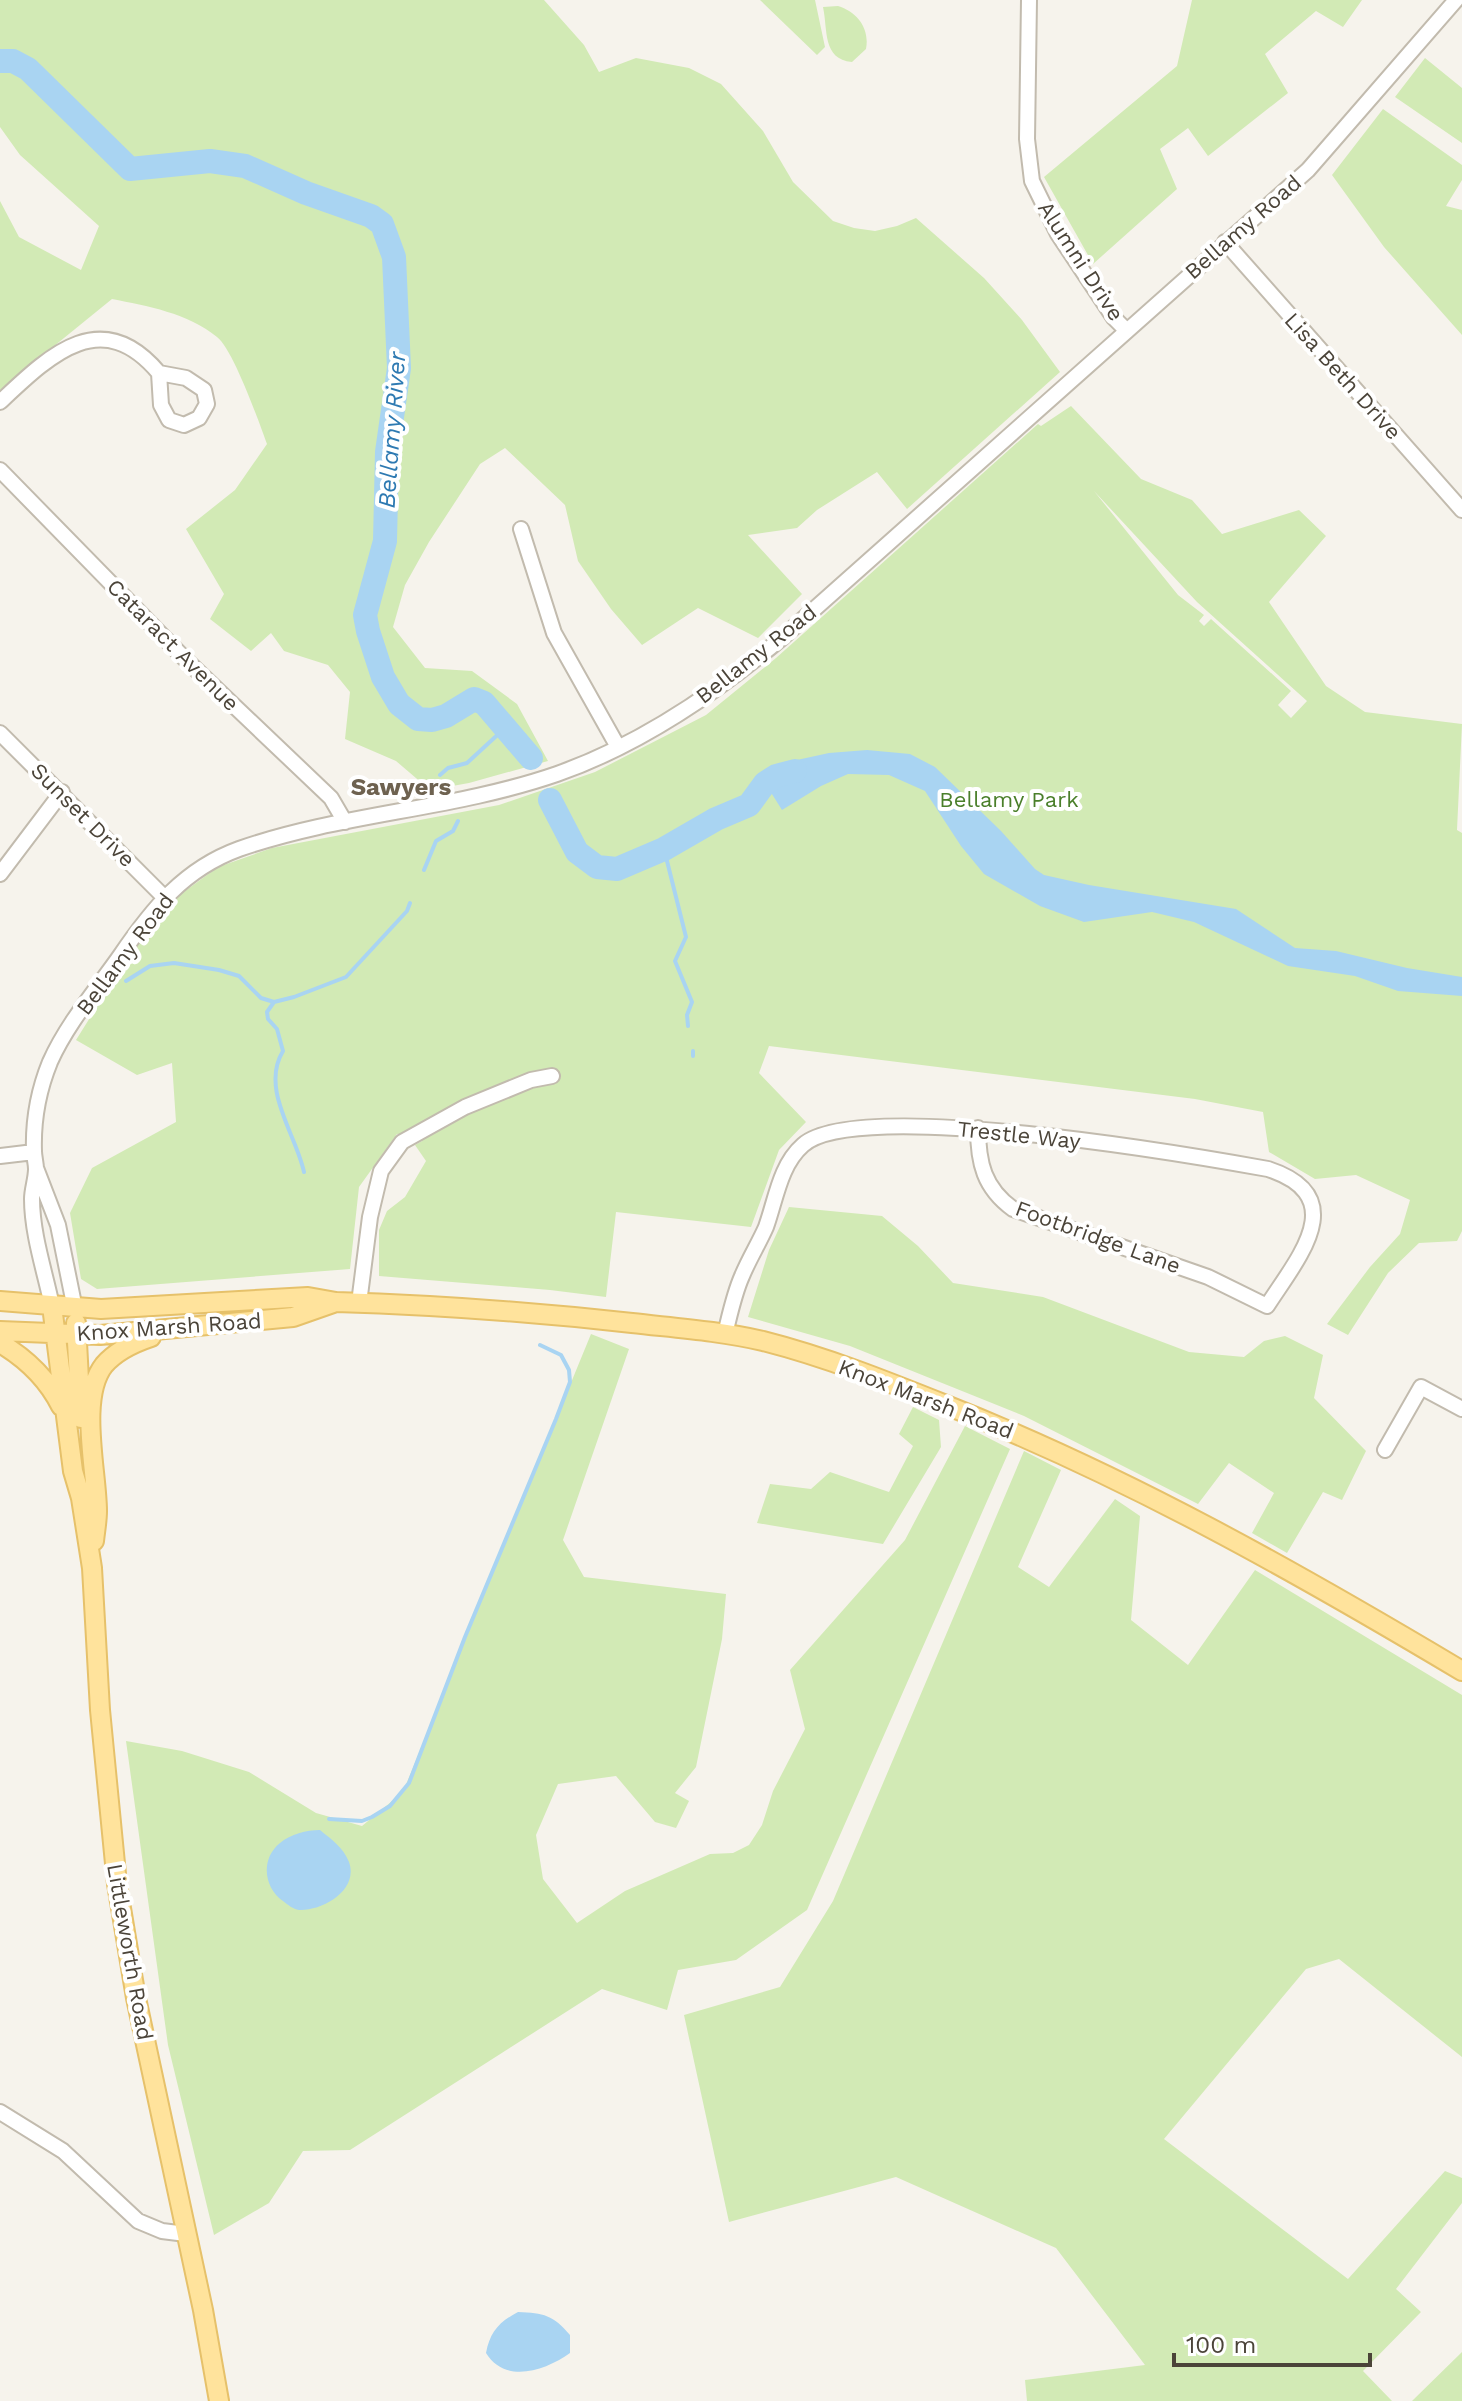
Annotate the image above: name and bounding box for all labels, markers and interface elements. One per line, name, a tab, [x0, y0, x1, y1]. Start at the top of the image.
street label: Bellamy Road	[1180, 170, 1306, 284]
street label: Alumni Drive	[1033, 197, 1129, 325]
street label: Lisa Beth Drive	[1280, 307, 1406, 445]
water label: Bellamy River	[373, 349, 412, 509]
street label: Cataract Avenue	[102, 574, 244, 716]
street label: Bellamy Road	[691, 599, 821, 709]
street label: Sunset Drive	[26, 758, 140, 872]
district label: Sawyers	[351, 773, 451, 801]
park label: Bellamy Park	[939, 787, 1079, 812]
street label: Bellamy Road	[71, 888, 179, 1020]
street label: Trestle Way	[956, 1116, 1082, 1154]
street label: Footbridge Lane	[1012, 1196, 1184, 1278]
street label: Knox Marsh Road	[76, 1308, 262, 1346]
street label: Knox Marsh Road	[835, 1354, 1017, 1444]
street label: Littleworth Road	[102, 1862, 158, 2042]
scale bar	[1174, 2317, 1370, 2367]
text: 100 m	[1186, 2331, 1256, 2359]

